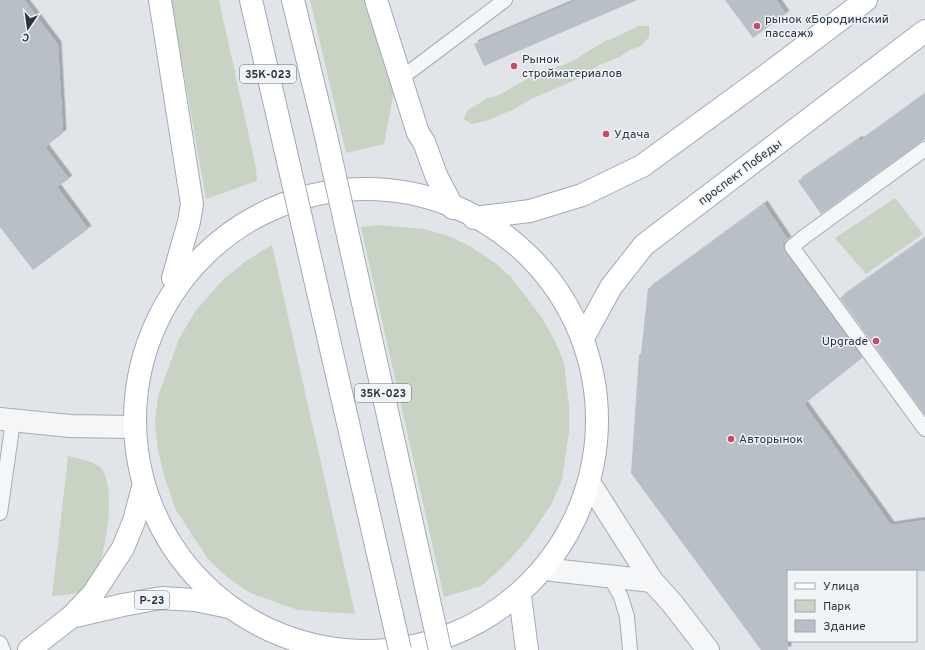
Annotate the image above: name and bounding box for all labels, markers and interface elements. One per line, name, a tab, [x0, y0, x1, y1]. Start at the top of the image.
north arrow	[8, 8, 48, 48]
place label: рынок «Бородинский пассаж»	[765, 12, 889, 42]
marker: рынок «Бородинский пассаж»	[752, 21, 762, 31]
text: С	[21, 29, 31, 44]
place label: Рынок стройматериалов	[522, 52, 622, 82]
marker: Рынок стройматериалов	[509, 61, 519, 71]
road number: 35К-023	[240, 65, 296, 83]
place label: Удача	[614, 127, 650, 143]
marker: Удача	[601, 129, 611, 139]
street label: проспект Победы	[695, 136, 786, 210]
place label: Upgrade	[822, 334, 868, 350]
marker: Upgrade	[871, 336, 881, 346]
road number: 35К-023	[355, 384, 411, 402]
place label: Авторынок	[739, 432, 803, 448]
marker: Авторынок	[726, 434, 736, 444]
legend	[787, 570, 917, 642]
text: Улица	[823, 579, 859, 595]
road number: Р-23	[135, 591, 169, 609]
text: Парк	[823, 599, 851, 615]
text: Здание	[823, 619, 866, 635]

